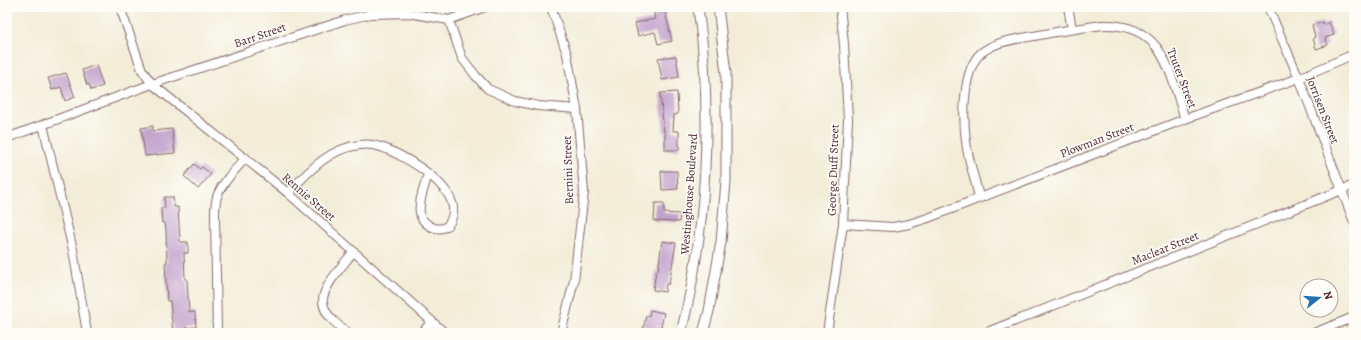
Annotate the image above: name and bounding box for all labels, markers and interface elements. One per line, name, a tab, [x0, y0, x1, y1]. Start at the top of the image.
street label: Barr Street	[232, 19, 288, 51]
street label: Truter Street	[1163, 46, 1201, 110]
street label: Jorrisen Street	[1303, 74, 1343, 146]
street label: Plowman Street	[1058, 119, 1136, 161]
street label: George Duff Street	[823, 124, 843, 216]
street label: Westinghouse Boulevard	[677, 132, 701, 256]
street label: Bernini Street	[559, 135, 577, 205]
street label: Rennie Street	[279, 169, 339, 225]
street label: Maclear Street	[1129, 227, 1201, 269]
north arrow	[1299, 278, 1339, 318]
text: N	[1320, 289, 1336, 301]

